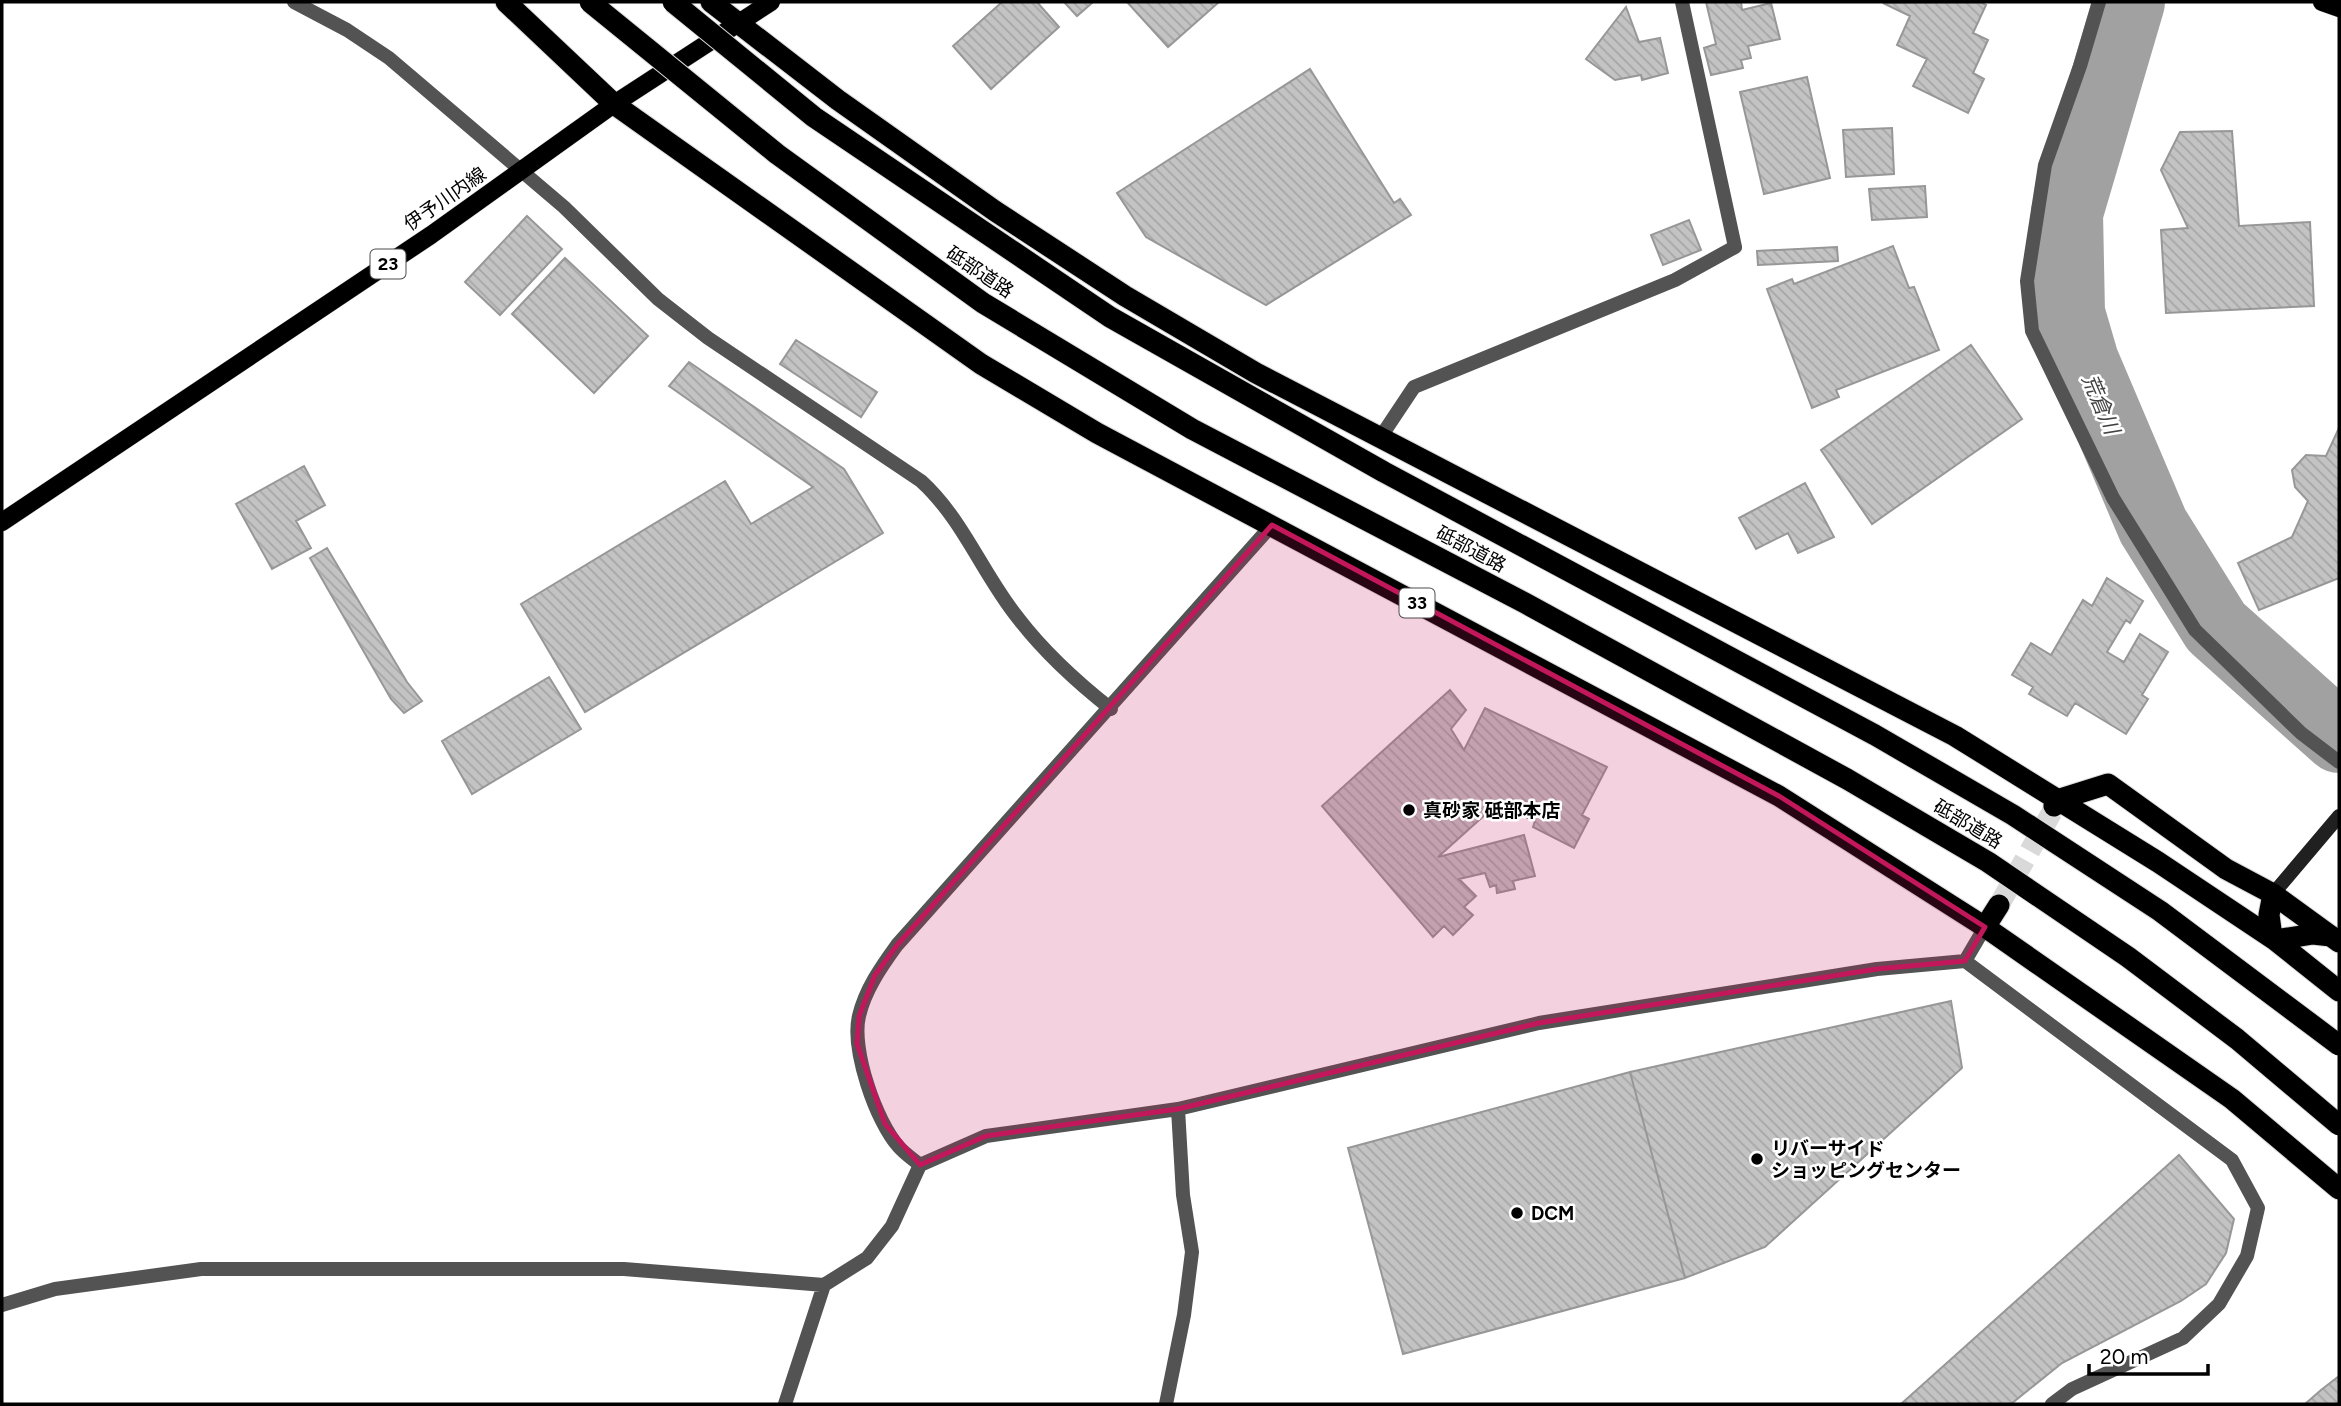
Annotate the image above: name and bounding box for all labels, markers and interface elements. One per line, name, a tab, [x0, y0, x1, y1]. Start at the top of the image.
street label: 伊予川内線	[399, 162, 491, 236]
street label: 砥部道路	[942, 241, 1018, 303]
road number: 23	[370, 250, 406, 278]
water label: 荒倉川	[2077, 370, 2126, 440]
street label: 砥部道路	[1432, 521, 1510, 577]
road number: 33	[1400, 588, 1434, 618]
street label: 砥部道路	[1929, 795, 2007, 853]
place label: 真砂家 砥部本店	[1423, 799, 1561, 822]
marker: 真砂家 砥部本店	[1401, 802, 1417, 818]
place label: リバーサイド ショッピングセンター	[1771, 1137, 1961, 1182]
marker: リバーサイド ショッピングセンター	[1749, 1151, 1765, 1167]
place label: DCM	[1531, 1202, 1574, 1225]
marker: DCM	[1509, 1205, 1525, 1221]
scale bar	[2089, 1332, 2208, 1376]
text: 20 m	[2100, 1344, 2148, 1369]

